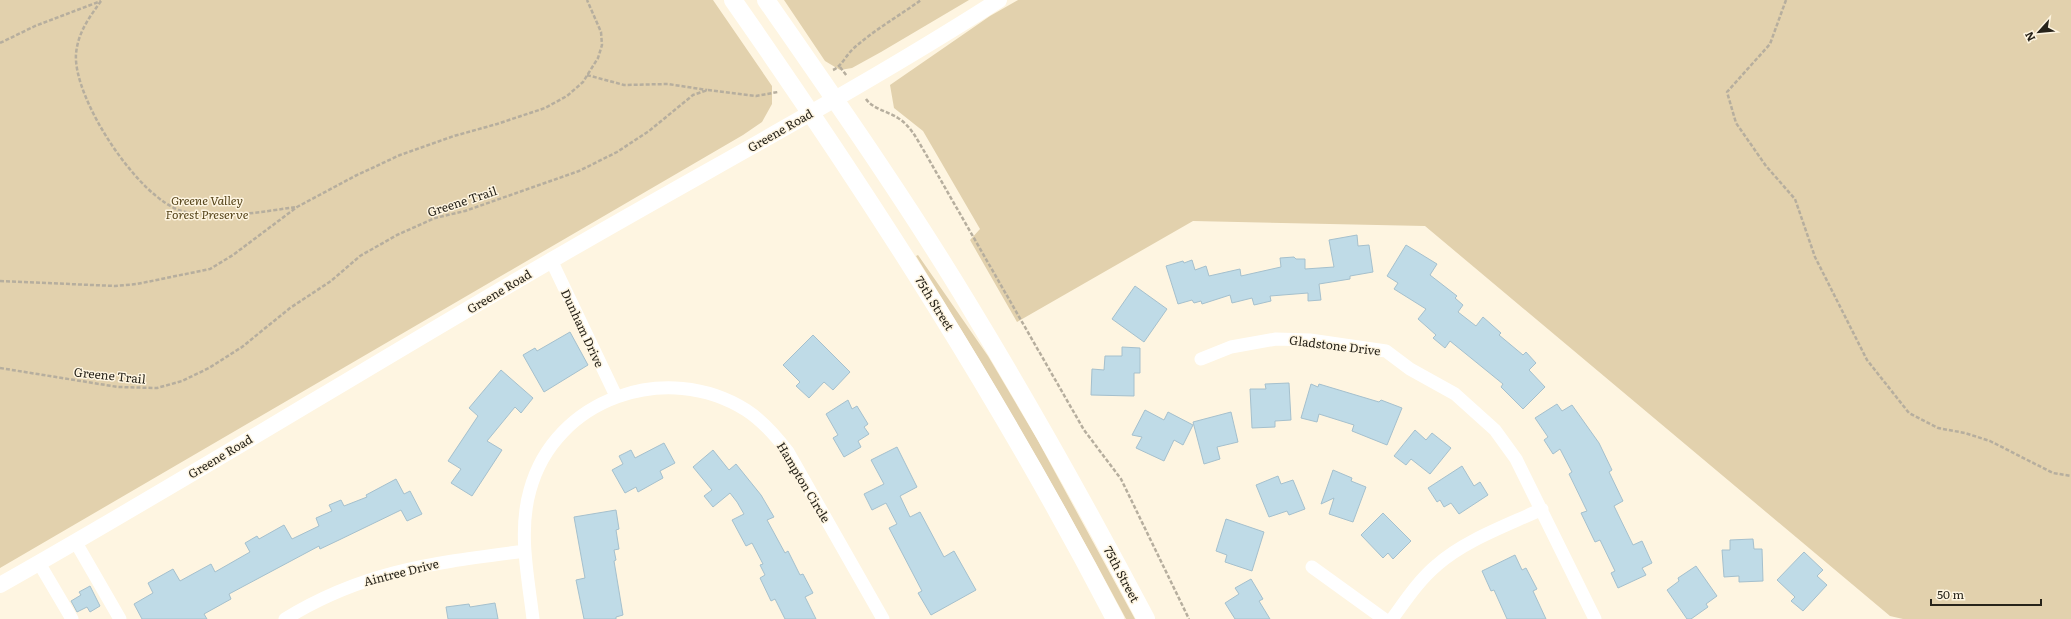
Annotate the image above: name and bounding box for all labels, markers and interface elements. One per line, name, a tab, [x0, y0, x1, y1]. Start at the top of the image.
north arrow	[2019, 12, 2059, 52]
text: N	[2020, 29, 2038, 45]
street label: Greene Road	[744, 104, 816, 156]
street label: Greene Trail	[425, 181, 499, 221]
park label: Greene Valley Forest Preserve	[166, 191, 249, 223]
street label: Greene Road	[463, 264, 535, 317]
street label: 75th Street	[911, 272, 959, 334]
street label: Dunham Drive	[557, 286, 609, 370]
street label: Gladstone Drive	[1288, 330, 1382, 360]
street label: Greene Trail	[73, 362, 147, 388]
street label: Greene Road	[184, 429, 256, 482]
street label: Hampton Circle	[773, 438, 835, 526]
street label: 75th Street	[1100, 543, 1144, 605]
street label: Aintree Drive	[361, 554, 441, 590]
scale bar	[1931, 581, 2041, 607]
text: 50 m	[1937, 585, 1964, 603]

